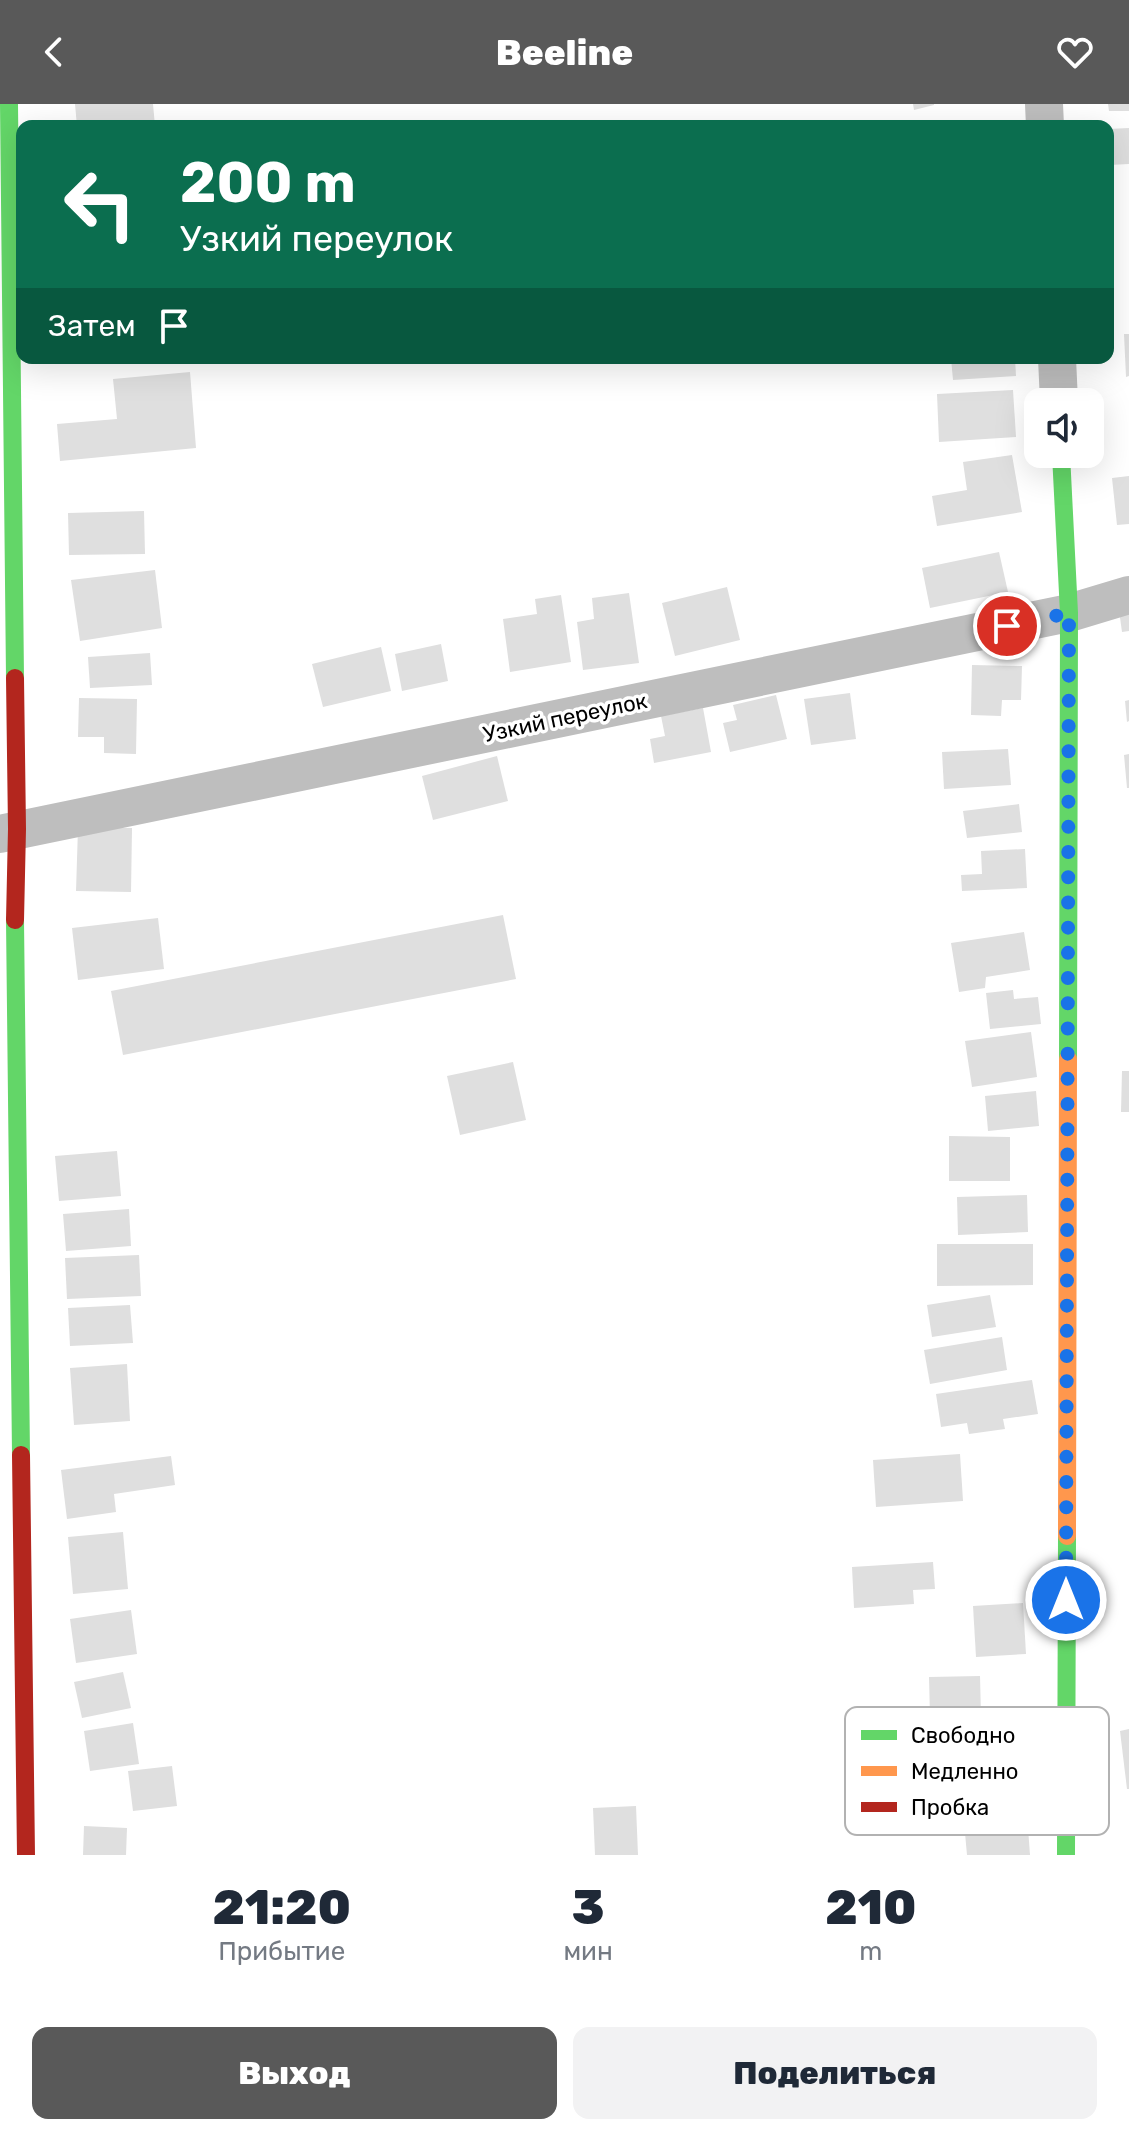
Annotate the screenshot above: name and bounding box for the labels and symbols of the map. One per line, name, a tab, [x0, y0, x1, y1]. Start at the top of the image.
pin	[973, 592, 1041, 660]
street label: Узкий переулок	[481, 687, 650, 748]
position arrow	[1024, 1558, 1108, 1642]
legend	[845, 1707, 1109, 1835]
text: Свободно	[911, 1722, 1015, 1749]
text: Медленно	[911, 1758, 1019, 1785]
text: Пробка	[911, 1794, 989, 1821]

